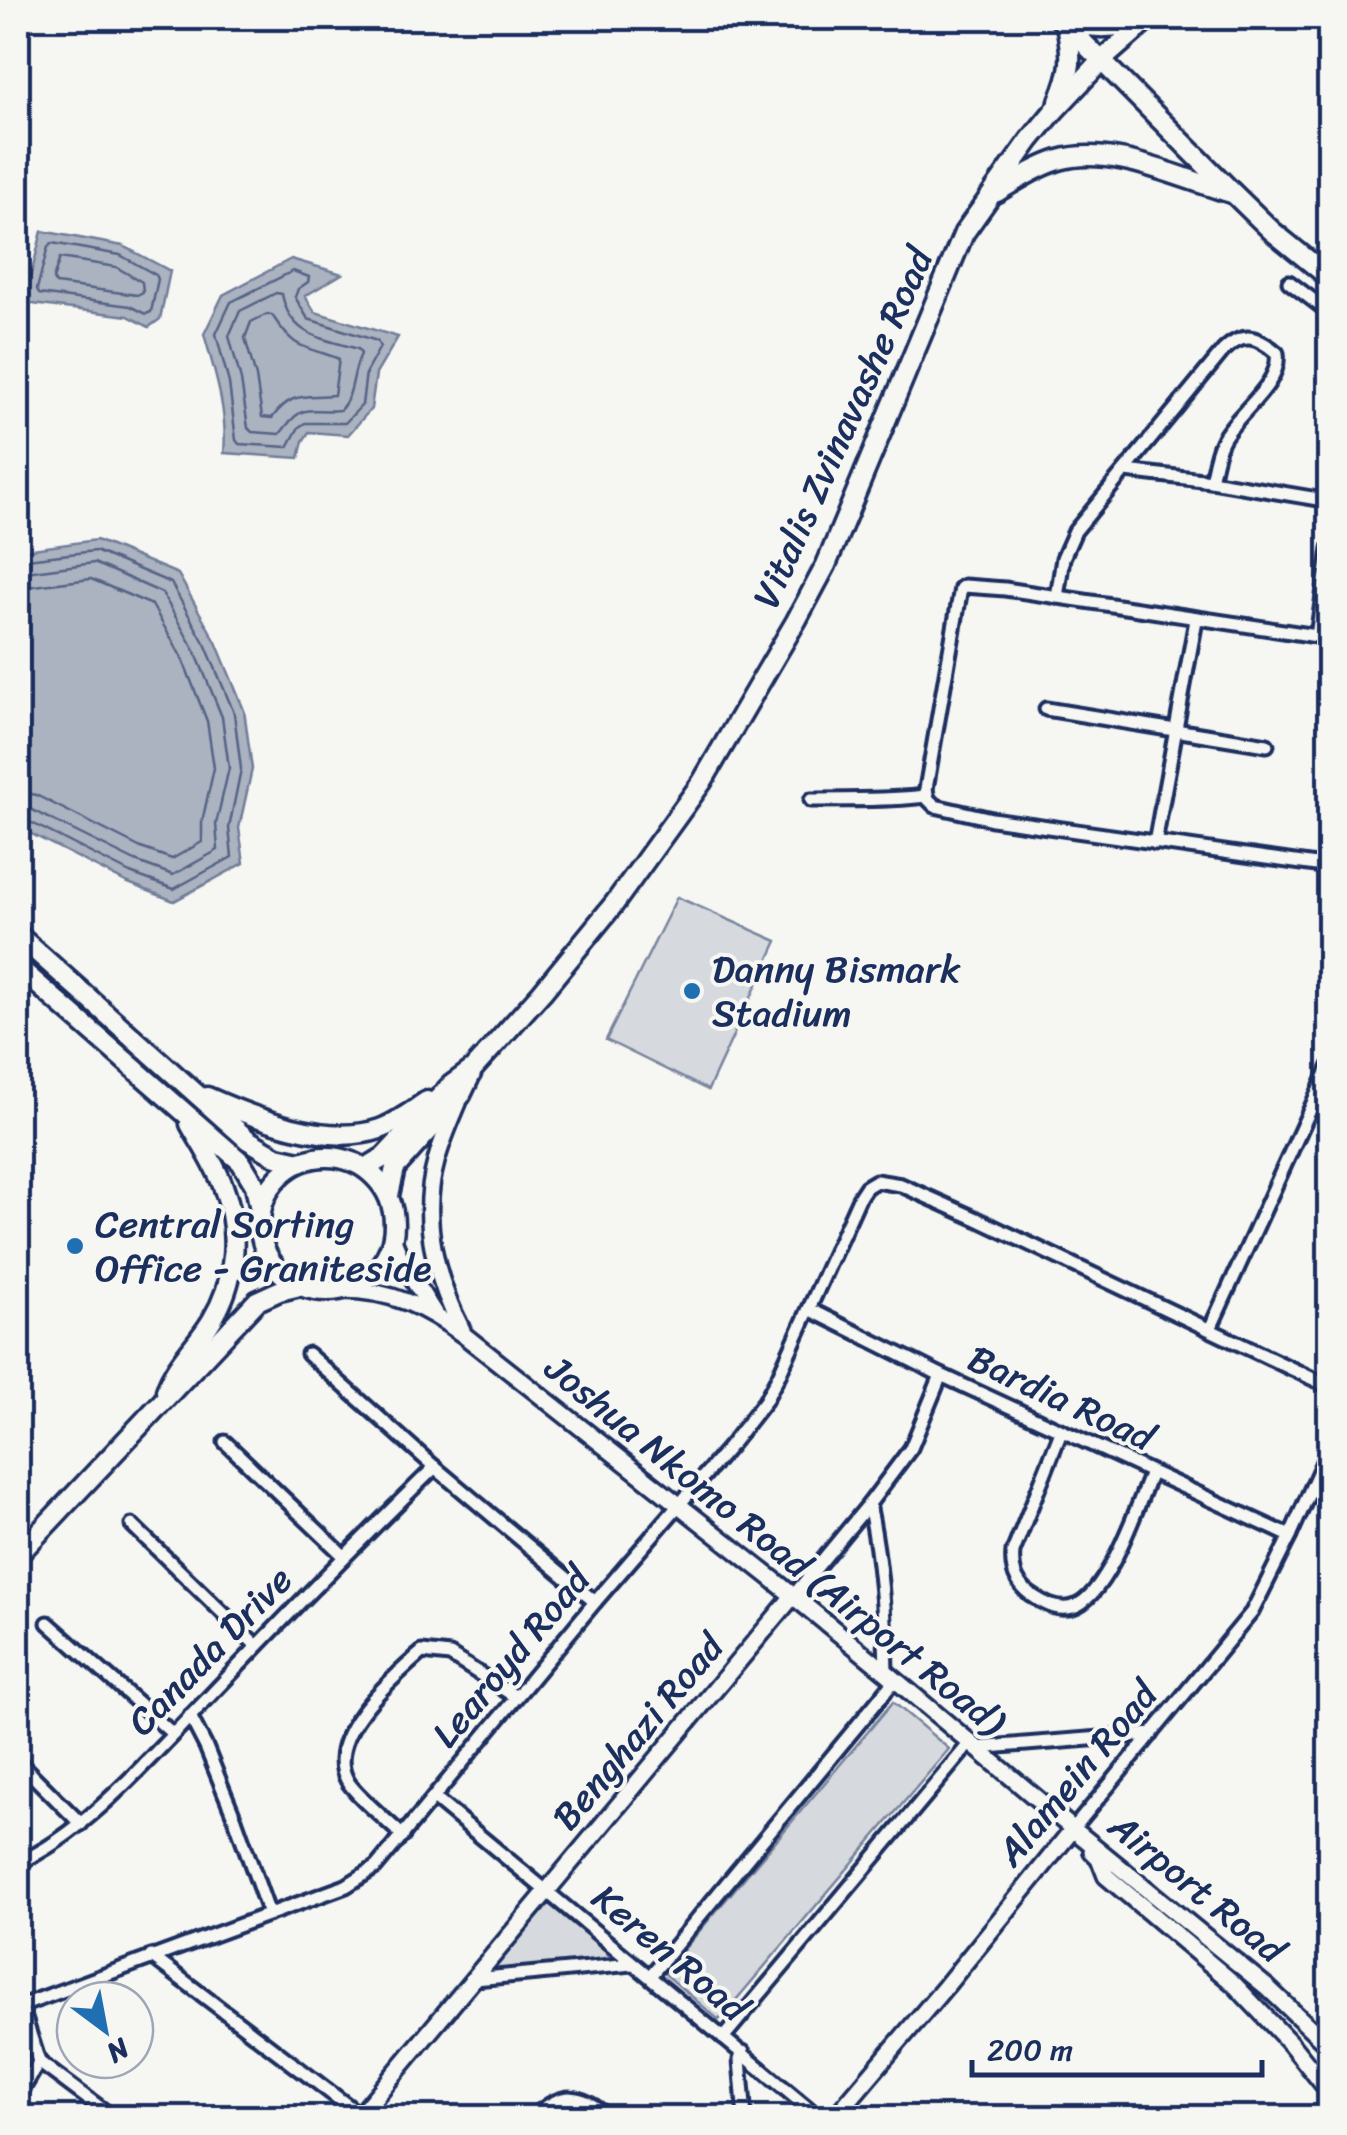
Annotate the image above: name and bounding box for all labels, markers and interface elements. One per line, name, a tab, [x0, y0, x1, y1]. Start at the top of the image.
street label: Vitalis Zvinavashe Road	[733, 234, 954, 619]
place label: Danny Bismark Stadium	[712, 936, 961, 1047]
marker: Danny Bismark Stadium	[681, 980, 703, 1002]
place label: Central Sorting Office - Graniteside	[95, 1191, 432, 1302]
marker: Central Sorting Office - Graniteside	[64, 1235, 86, 1257]
street label: Bardia Road	[956, 1325, 1168, 1472]
street label: Joshua Nkomo Road (Airport Road)	[528, 1336, 1022, 1754]
street label: Learoyd Road	[414, 1548, 610, 1763]
street label: Canada Drive	[110, 1550, 310, 1752]
street label: Benghazi Road	[535, 1616, 743, 1846]
street label: Alamein Road	[978, 1664, 1177, 1883]
street label: Airport Road	[1092, 1794, 1303, 1982]
street label: Keren Road	[576, 1867, 766, 2041]
north arrow	[55, 1980, 155, 2080]
scale bar	[972, 2015, 1262, 2077]
text: 200 m	[987, 2023, 1073, 2077]
text: N	[96, 2024, 140, 2077]

